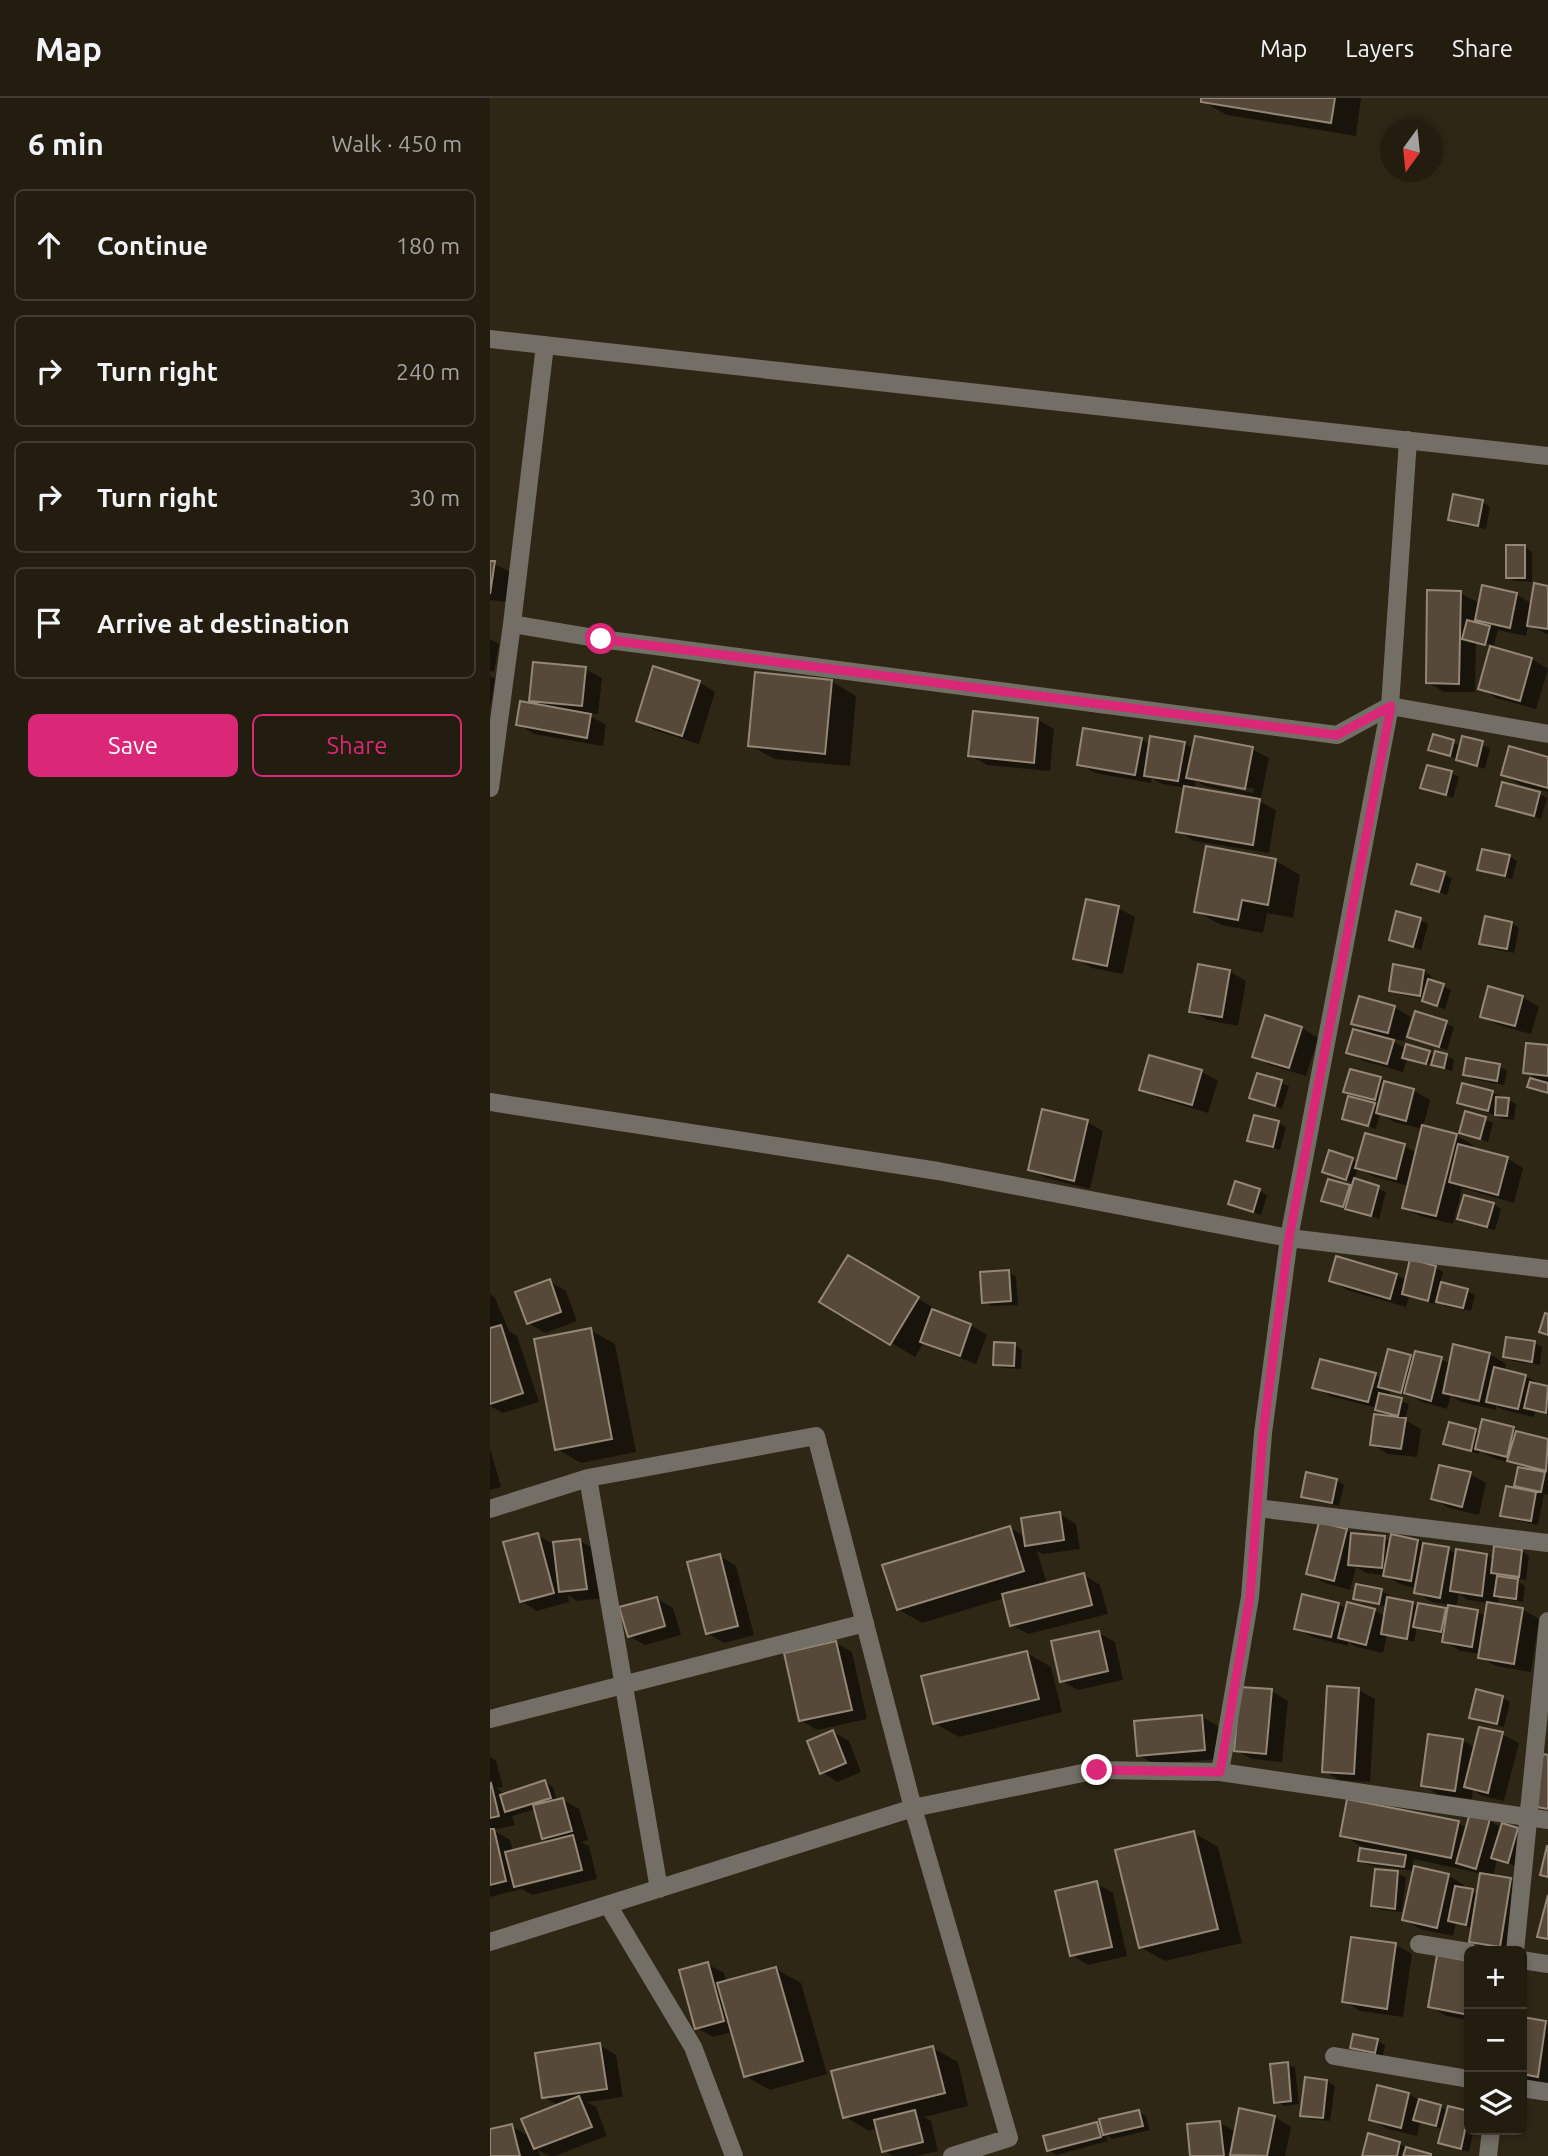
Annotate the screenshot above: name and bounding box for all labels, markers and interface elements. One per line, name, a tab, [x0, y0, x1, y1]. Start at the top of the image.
text: Map	[35, 30, 102, 67]
text: Map	[1260, 35, 1307, 62]
text: Layers	[1345, 35, 1414, 62]
text: Share	[1452, 35, 1513, 62]
north arrow	[1380, 119, 1443, 182]
text: 6 min	[28, 127, 104, 161]
text: Walk · 450 m	[331, 131, 462, 156]
icon: ahead	[30, 226, 68, 264]
text: Continue	[97, 231, 208, 260]
text: 180 m	[396, 233, 460, 258]
icon: right	[30, 352, 68, 390]
text: Turn right	[97, 357, 218, 386]
text: 240 m	[396, 359, 460, 384]
icon: right	[30, 478, 68, 516]
text: Turn right	[97, 483, 218, 512]
text: 30 m	[409, 485, 460, 510]
icon: arrive	[30, 604, 68, 642]
text: Arrive at destination	[97, 609, 350, 638]
route start	[585, 623, 616, 654]
button: Save	[28, 714, 238, 777]
button: Share	[252, 714, 462, 777]
route end	[1081, 1754, 1112, 1785]
map controls	[1464, 1946, 1527, 2135]
button: +	[1464, 1946, 1527, 2009]
button: −	[1464, 2009, 1527, 2072]
button: layers	[1464, 2072, 1527, 2135]

